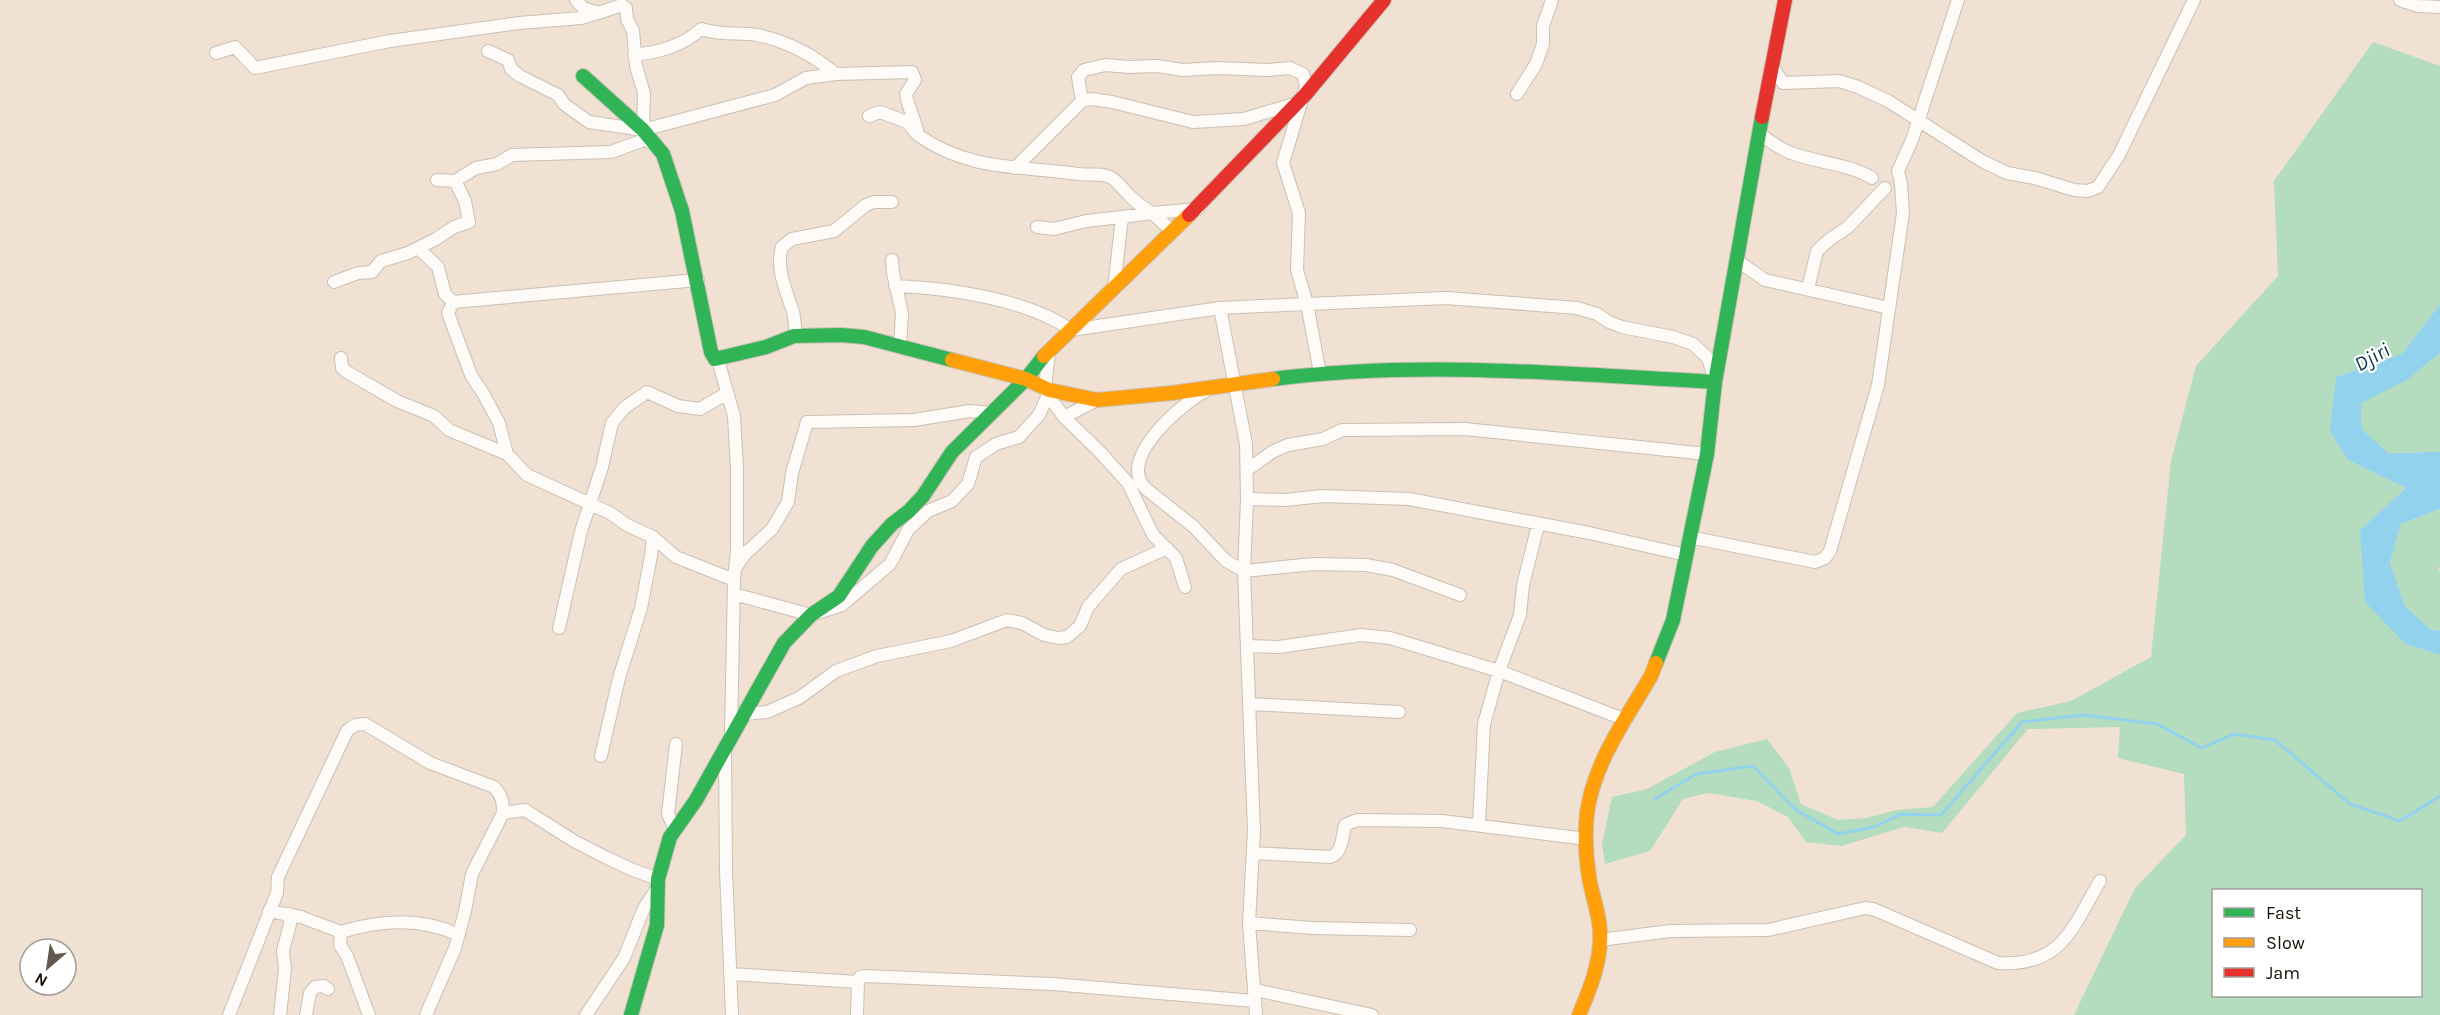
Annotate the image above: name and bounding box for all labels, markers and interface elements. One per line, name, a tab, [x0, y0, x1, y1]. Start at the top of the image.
water label: Djiri	[2350, 337, 2394, 376]
legend	[2212, 889, 2422, 997]
text: Fast	[2266, 902, 2301, 924]
text: Slow	[2266, 932, 2305, 954]
north arrow	[18, 937, 78, 997]
text: Jam	[2266, 962, 2300, 984]
text: N	[31, 969, 51, 991]

